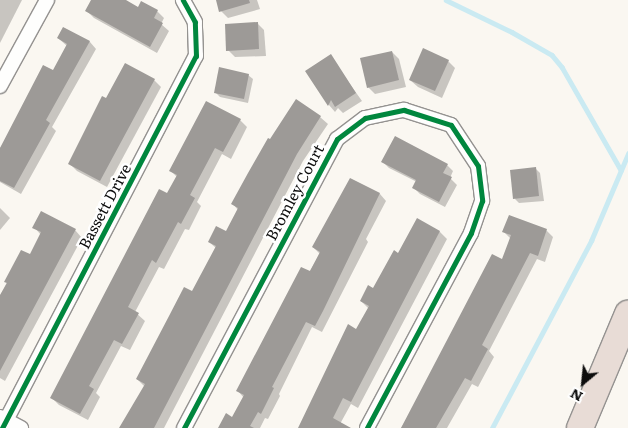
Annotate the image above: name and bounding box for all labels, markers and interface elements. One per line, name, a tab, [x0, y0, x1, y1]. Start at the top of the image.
street label: Bromley Court	[261, 141, 327, 243]
street label: Bassett Drive	[74, 161, 134, 251]
north arrow	[558, 358, 608, 408]
text: N	[566, 385, 586, 408]

